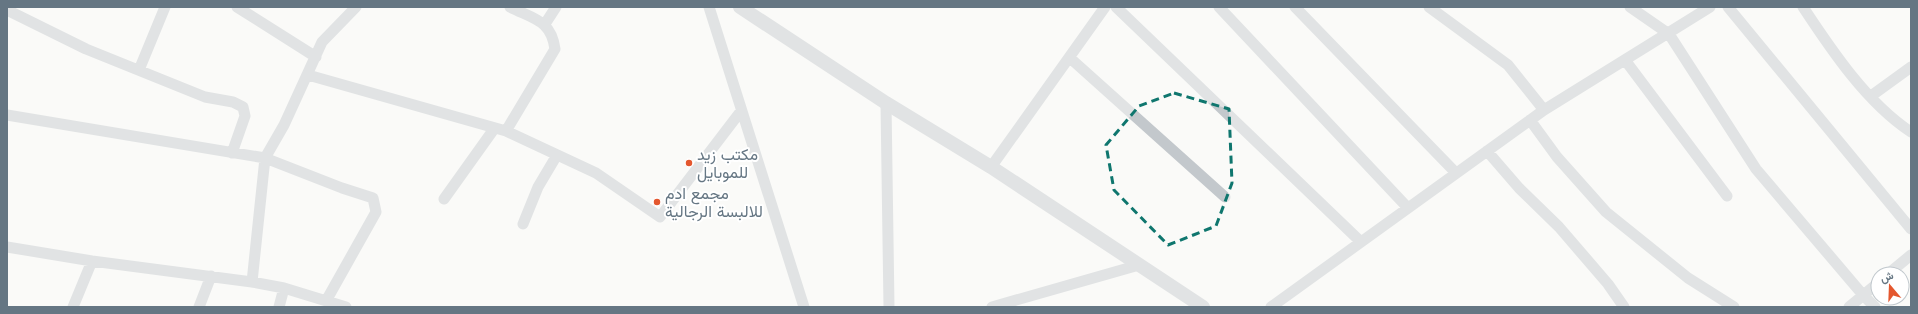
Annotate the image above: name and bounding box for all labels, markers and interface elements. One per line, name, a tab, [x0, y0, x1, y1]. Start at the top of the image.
place label: مكتب زيد للموبايل	[697, 143, 758, 184]
marker: مكتب زيد للموبايل	[684, 158, 694, 168]
place label: مجمع ادم للالبسة الرجالية	[665, 182, 763, 223]
marker: مجمع ادم للالبسة الرجالية	[652, 197, 662, 207]
north arrow	[1870, 266, 1910, 306]
text: ش	[1878, 267, 1896, 286]

